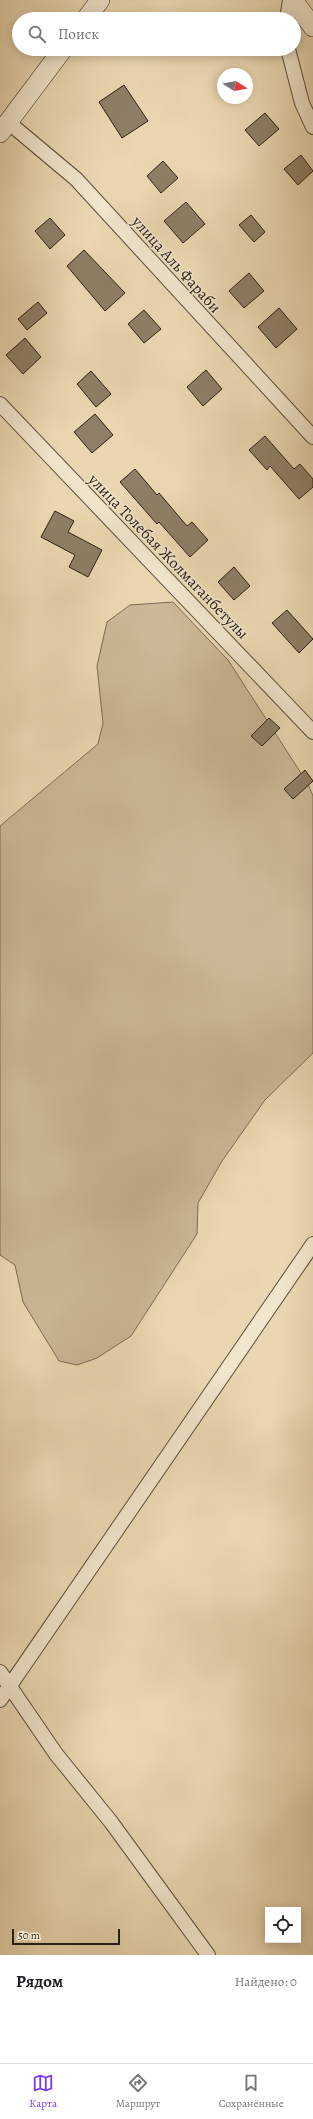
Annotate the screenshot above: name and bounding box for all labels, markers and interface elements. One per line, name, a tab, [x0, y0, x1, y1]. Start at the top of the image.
search box	[12, 12, 301, 56]
icon: search	[26, 23, 48, 45]
text: Поиск	[58, 24, 99, 44]
north arrow	[217, 68, 253, 104]
street label: улица Аль Фараби	[126, 211, 226, 318]
street label: улица Толебая Жолмаганбетулы	[83, 468, 253, 644]
map controls	[265, 1907, 301, 1943]
button: locate	[265, 1907, 301, 1943]
scale bar	[12, 1927, 120, 1946]
text: 50 m	[18, 1928, 40, 1943]
text: Рядом	[16, 1970, 63, 1993]
text: Найдено: 0	[235, 1973, 297, 1990]
tab: Карта	[29, 2072, 57, 2111]
tab: Маршрут	[116, 2072, 160, 2111]
tab: Сохранённые	[219, 2072, 284, 2111]

